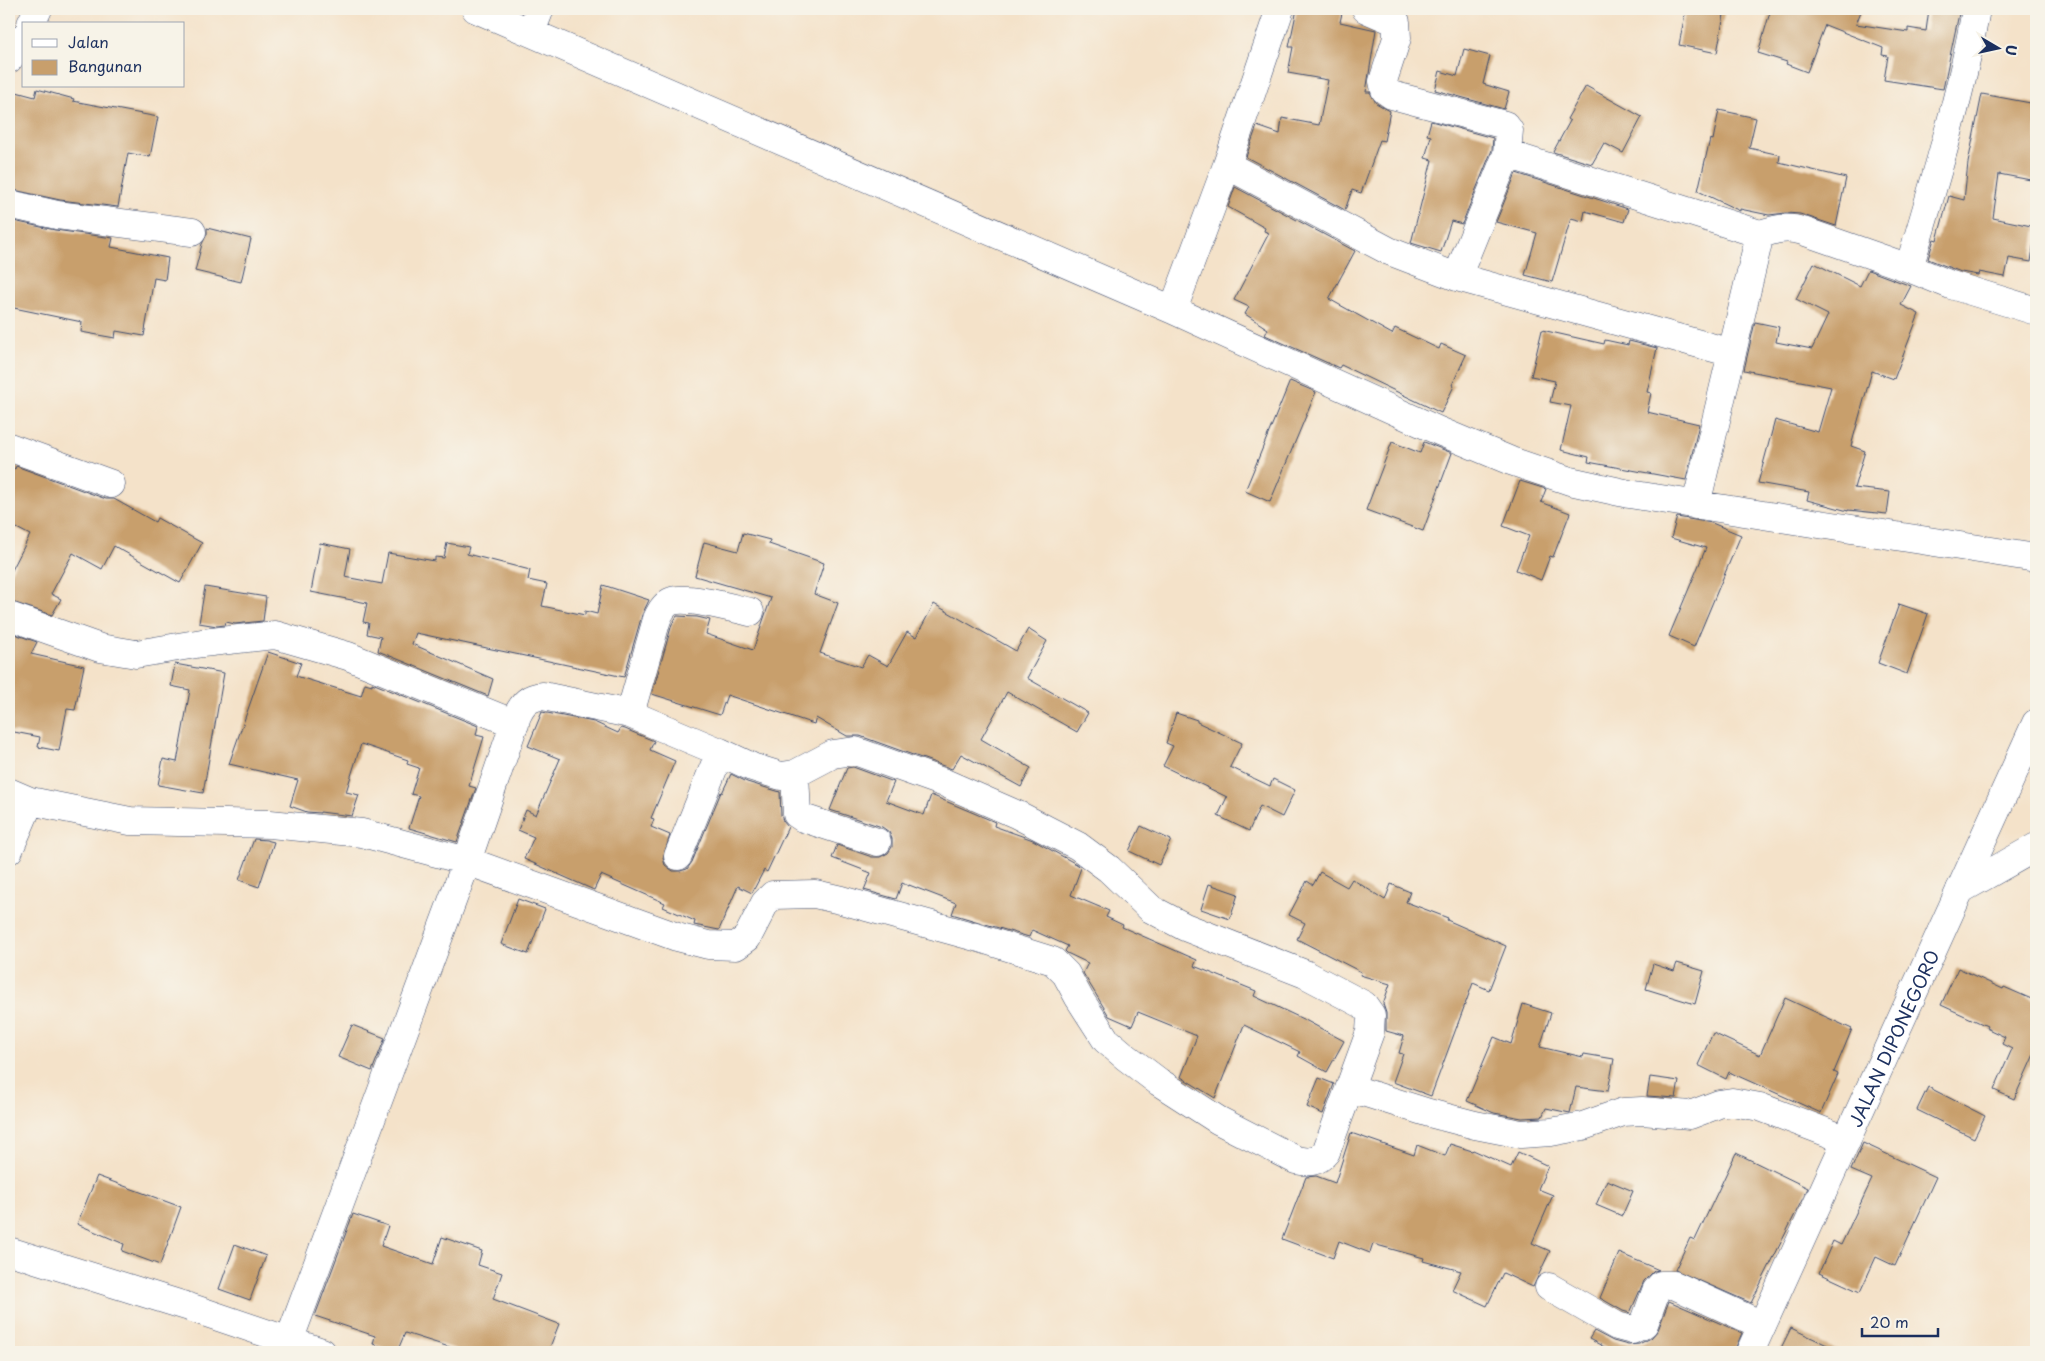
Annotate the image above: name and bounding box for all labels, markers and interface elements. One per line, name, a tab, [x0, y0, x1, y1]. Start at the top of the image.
legend	[22, 22, 185, 88]
north arrow	[1972, 22, 2022, 72]
text: Jalan	[68, 30, 109, 53]
text: U	[2000, 43, 2023, 57]
text: Bangunan	[68, 54, 142, 77]
street label: JALAN DIPONEGORO	[1841, 945, 1945, 1131]
scale bar	[1862, 1306, 1939, 1338]
text: 20 m	[1870, 1310, 1909, 1333]

